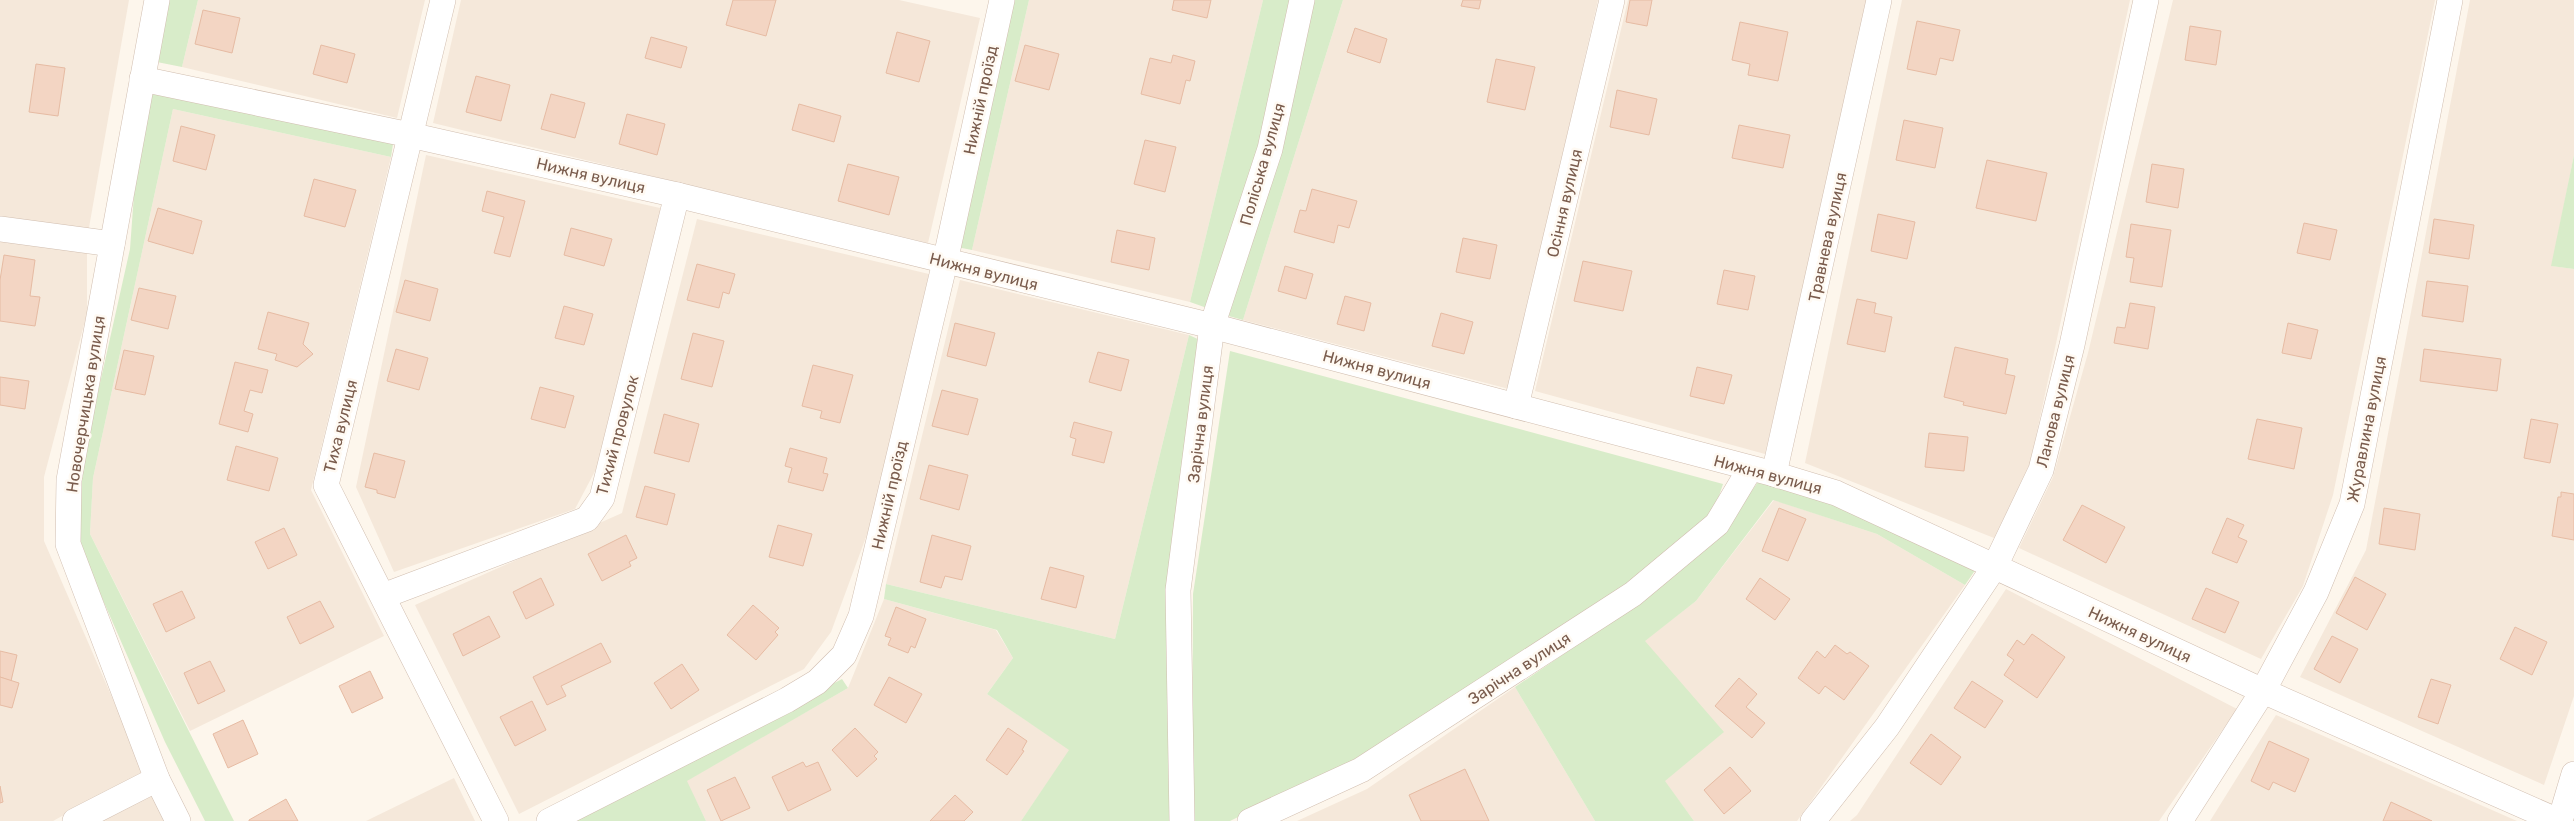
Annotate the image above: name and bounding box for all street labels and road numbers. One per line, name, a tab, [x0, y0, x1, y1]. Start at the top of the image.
street label: Нижній проїзд	[960, 43, 1001, 156]
street label: Поліська вулиця	[1236, 101, 1289, 228]
street label: Осіння вулиця	[1543, 147, 1586, 259]
street label: Нижня вулиця	[535, 154, 647, 197]
street label: Травнева вулиця	[1804, 171, 1850, 304]
street label: Нижня вулиця	[928, 249, 1040, 294]
street label: Новочерчицька вулиця	[62, 314, 109, 494]
street label: Нижня вулиця	[1321, 346, 1433, 393]
street label: Ланова вулиця	[2032, 353, 2079, 470]
street label: Журавлина вулиця	[2343, 354, 2390, 504]
street label: Зарічна вулиця	[1184, 364, 1217, 484]
street label: Тихий провулок	[592, 373, 643, 497]
street label: Тиха вулиця	[320, 378, 361, 475]
street label: Нижній проїзд	[868, 438, 911, 551]
street label: Нижня вулиця	[1712, 451, 1824, 498]
street label: Нижня вулиця	[2085, 602, 2194, 667]
street label: Зарічна вулиця	[1464, 628, 1574, 709]

